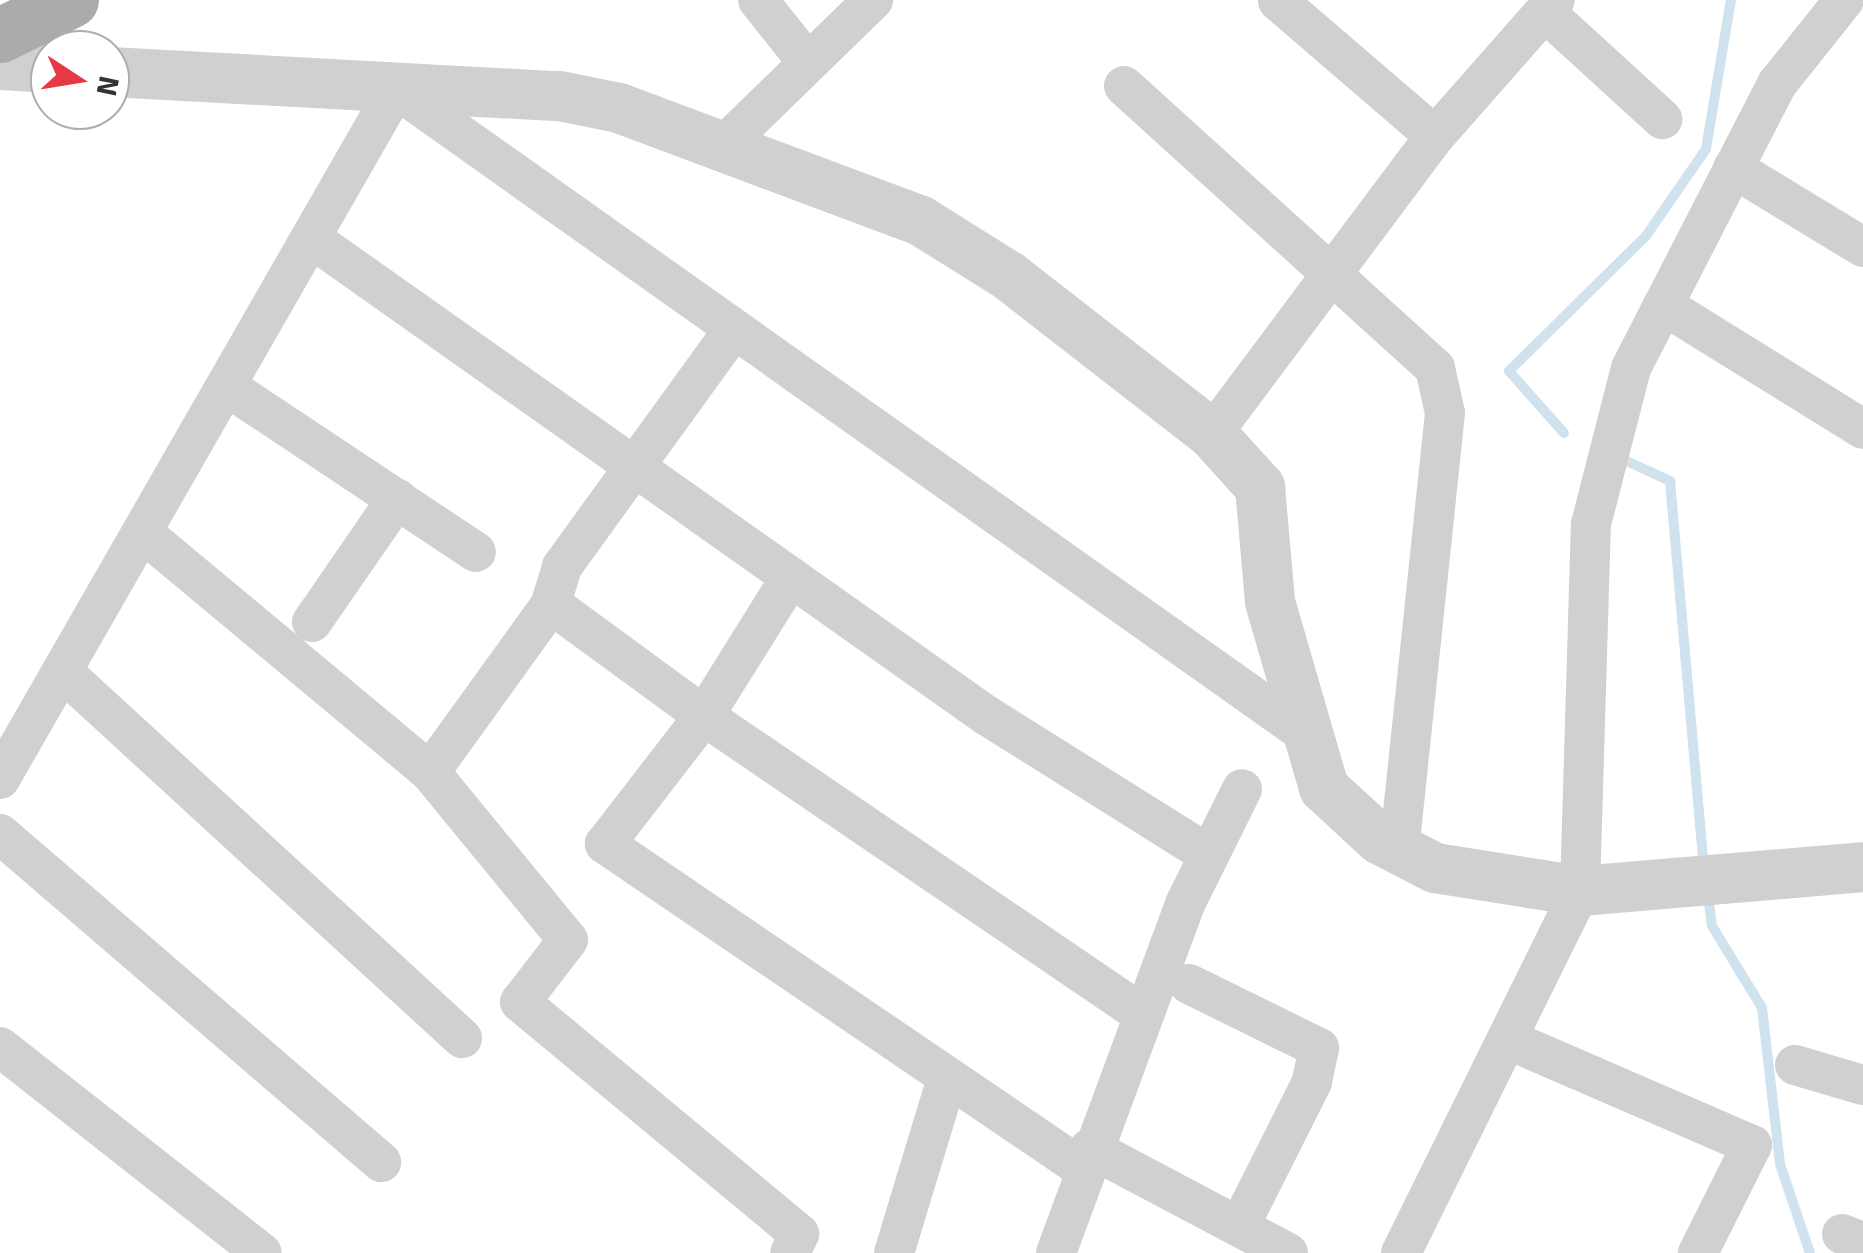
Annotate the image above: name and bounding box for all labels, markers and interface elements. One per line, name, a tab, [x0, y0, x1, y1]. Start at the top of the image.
north arrow	[30, 30, 130, 130]
text: N	[89, 73, 126, 99]

